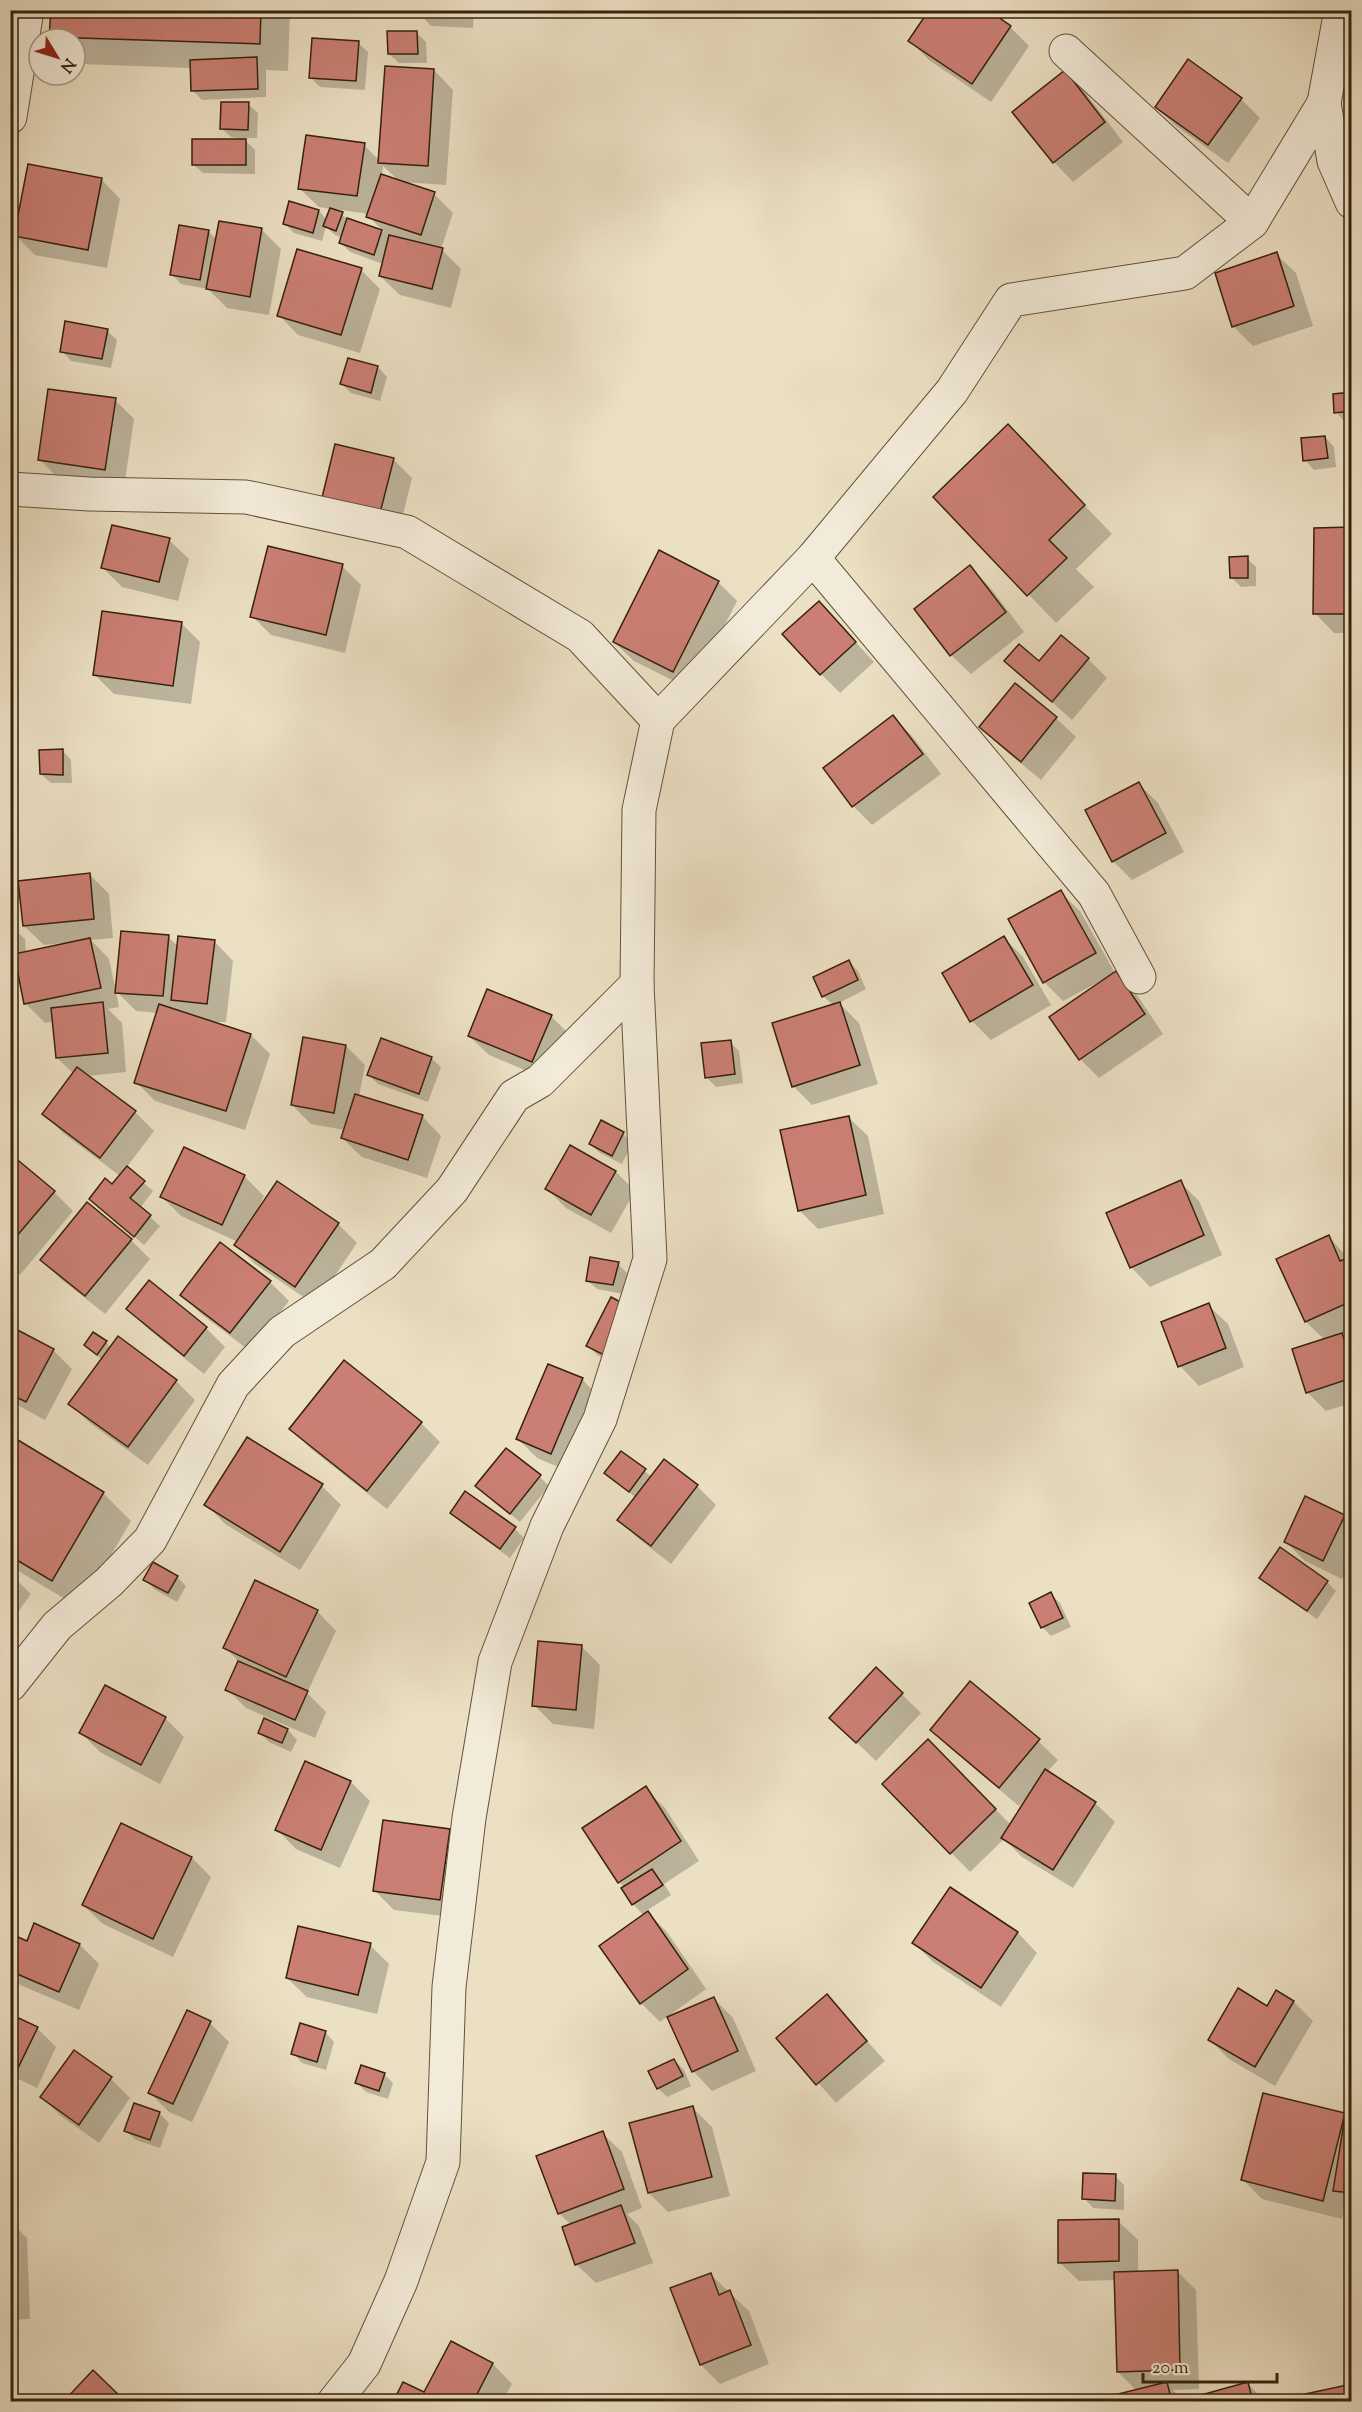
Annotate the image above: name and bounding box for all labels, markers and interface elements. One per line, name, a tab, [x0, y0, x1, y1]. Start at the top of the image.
north arrow	[27, 27, 87, 87]
text: N	[54, 53, 80, 77]
scale bar	[1143, 2346, 1276, 2384]
text: 20 m	[1152, 2356, 1189, 2382]

